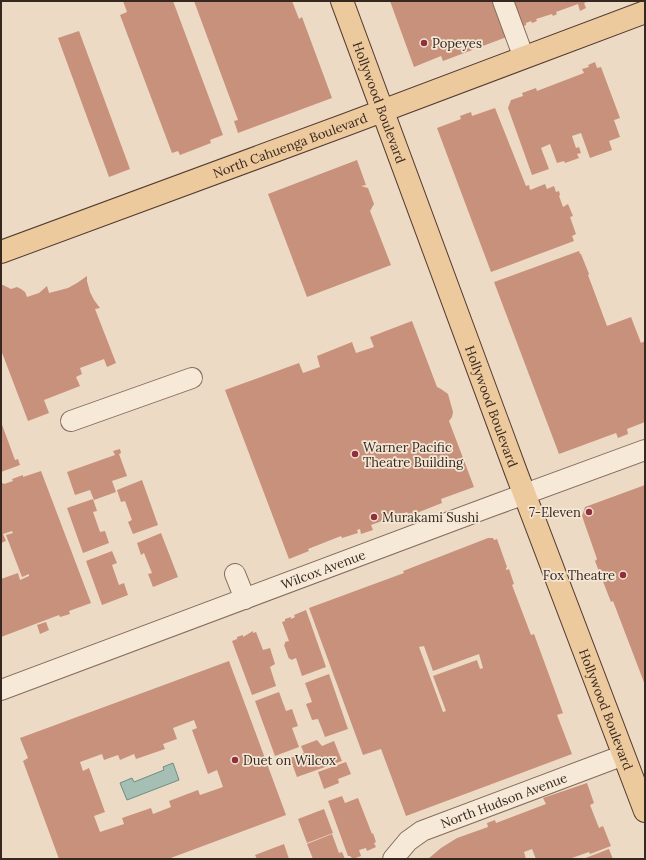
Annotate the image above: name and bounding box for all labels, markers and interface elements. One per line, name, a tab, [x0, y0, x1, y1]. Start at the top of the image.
place label: Popeyes	[432, 35, 482, 52]
marker: Popeyes	[419, 38, 429, 48]
street label: Hollywood Boulevard	[349, 39, 409, 166]
street label: North Cahuenga Boulevard	[210, 109, 370, 182]
street label: Hollywood Boulevard	[461, 343, 522, 470]
place label: Warner Pacific Theatre Building	[363, 439, 464, 471]
marker: Warner Pacific Theatre Building	[350, 449, 360, 459]
place label: 7-Eleven	[529, 504, 581, 521]
marker: 7-Eleven	[584, 507, 594, 517]
place label: Murakami Sushi	[382, 509, 479, 526]
marker: Murakami Sushi	[369, 512, 379, 522]
street label: Wilcox Avenue	[279, 546, 368, 593]
place label: Fox Theatre	[543, 567, 615, 584]
marker: Fox Theatre	[618, 570, 628, 580]
street label: Hollywood Boulevard	[575, 646, 637, 773]
place label: Duet on Wilcox	[243, 752, 336, 769]
marker: Duet on Wilcox	[230, 755, 240, 765]
street label: North Hudson Avenue	[438, 769, 570, 832]

